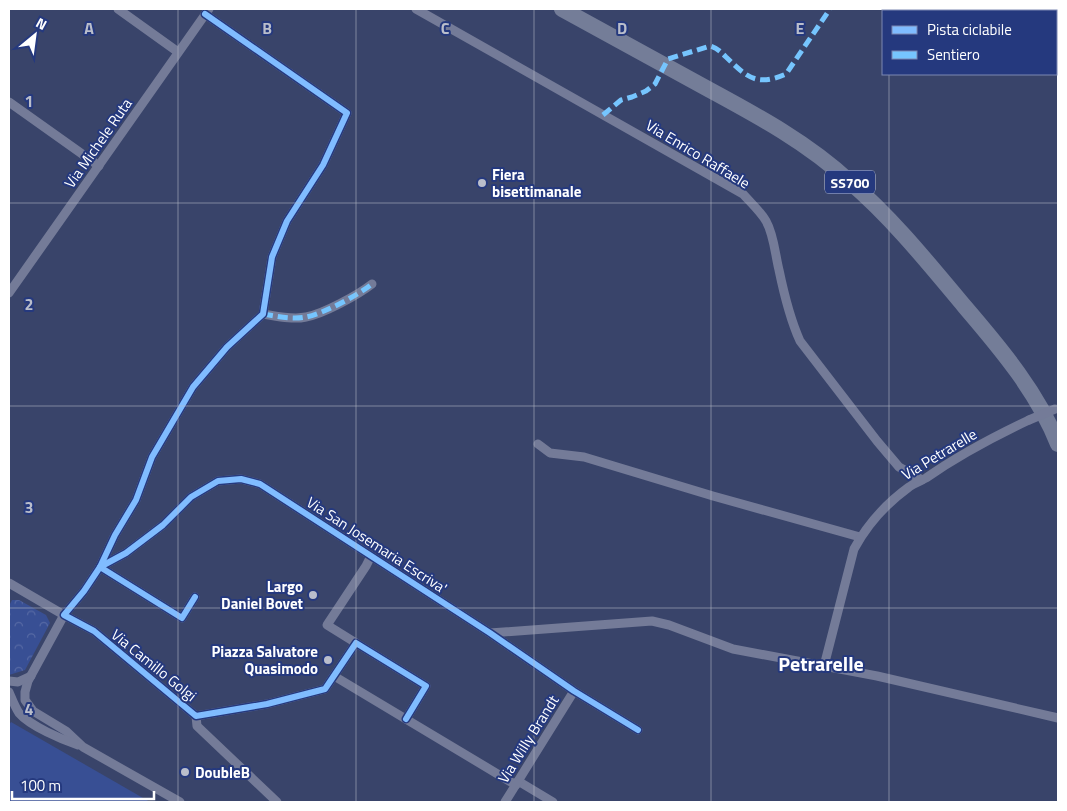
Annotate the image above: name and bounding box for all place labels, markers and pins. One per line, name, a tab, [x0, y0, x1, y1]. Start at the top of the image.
place label: Fiera bisettimanale	[492, 163, 582, 203]
marker: Fiera bisettimanale	[476, 177, 488, 189]
place label: Largo Daniel Bovet	[221, 575, 304, 615]
marker: Largo Daniel Bovet	[307, 589, 319, 601]
place label: Piazza Salvatore Quasimodo	[211, 640, 318, 680]
marker: Piazza Salvatore Quasimodo	[322, 654, 334, 666]
place label: DoubleB	[195, 761, 250, 784]
marker: DoubleB	[179, 766, 191, 778]

